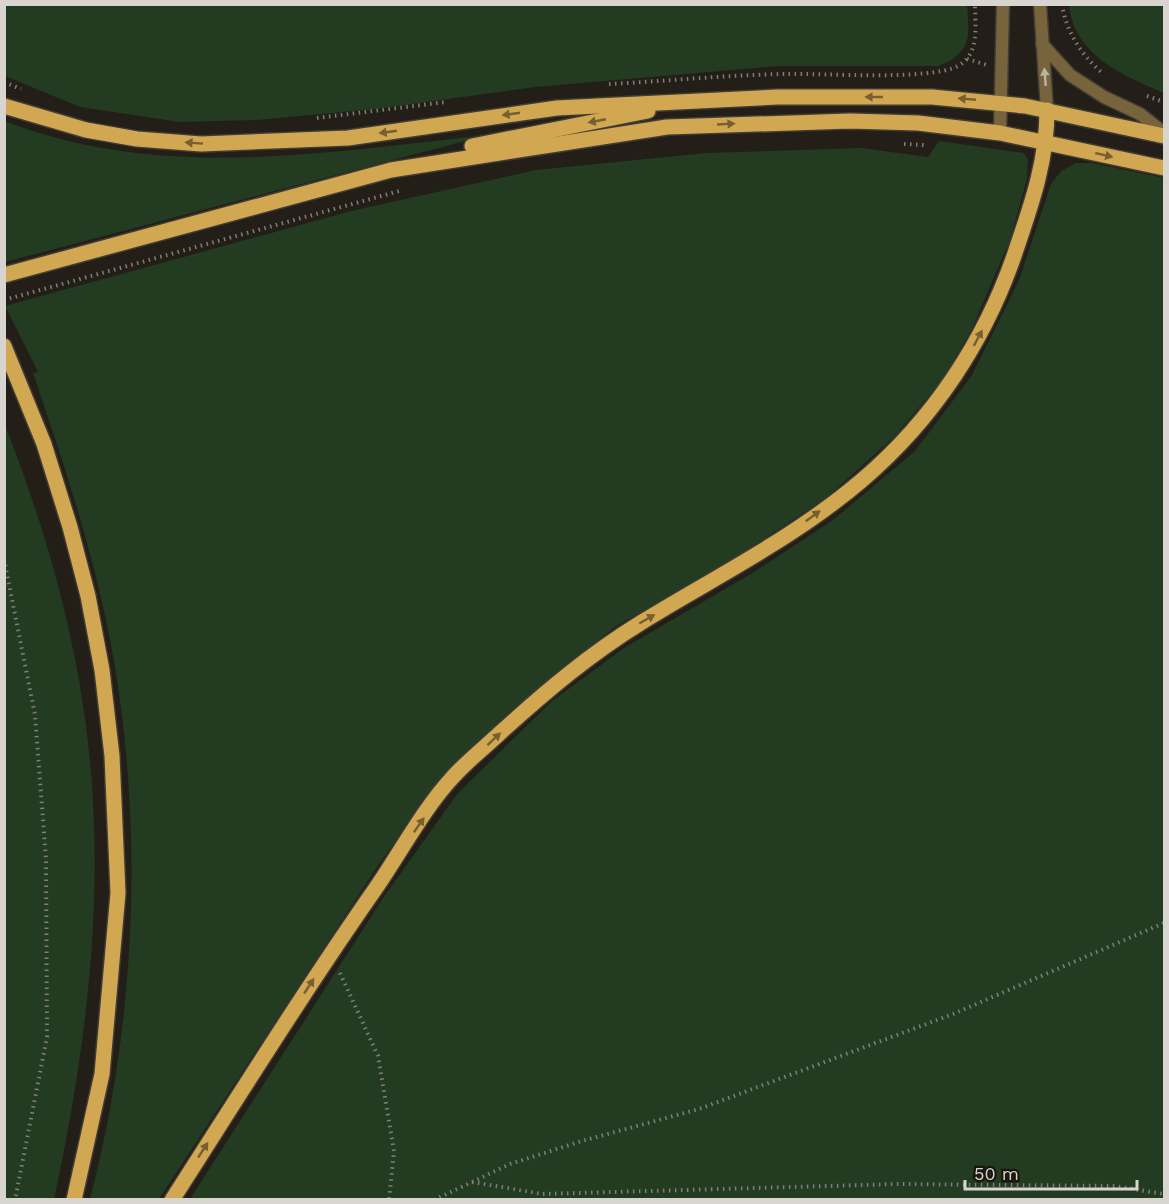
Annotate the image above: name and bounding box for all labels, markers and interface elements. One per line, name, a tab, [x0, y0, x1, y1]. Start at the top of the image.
one-way arrow	[1040, 67, 1049, 86]
one-way arrow	[864, 92, 883, 102]
one-way arrow	[957, 94, 976, 104]
one-way arrow	[502, 110, 521, 119]
one-way arrow	[587, 117, 606, 126]
one-way arrow	[716, 120, 735, 129]
one-way arrow	[379, 128, 398, 137]
one-way arrow	[184, 138, 203, 148]
one-way arrow	[1095, 150, 1114, 160]
one-way arrow	[973, 329, 983, 346]
one-way arrow	[804, 510, 820, 522]
one-way arrow	[639, 614, 656, 624]
one-way arrow	[487, 732, 502, 746]
one-way arrow	[413, 818, 425, 834]
one-way arrow	[303, 978, 314, 994]
one-way arrow	[198, 1142, 209, 1158]
scale bar	[965, 1153, 1138, 1191]
text: 50 m	[974, 1163, 1019, 1184]

